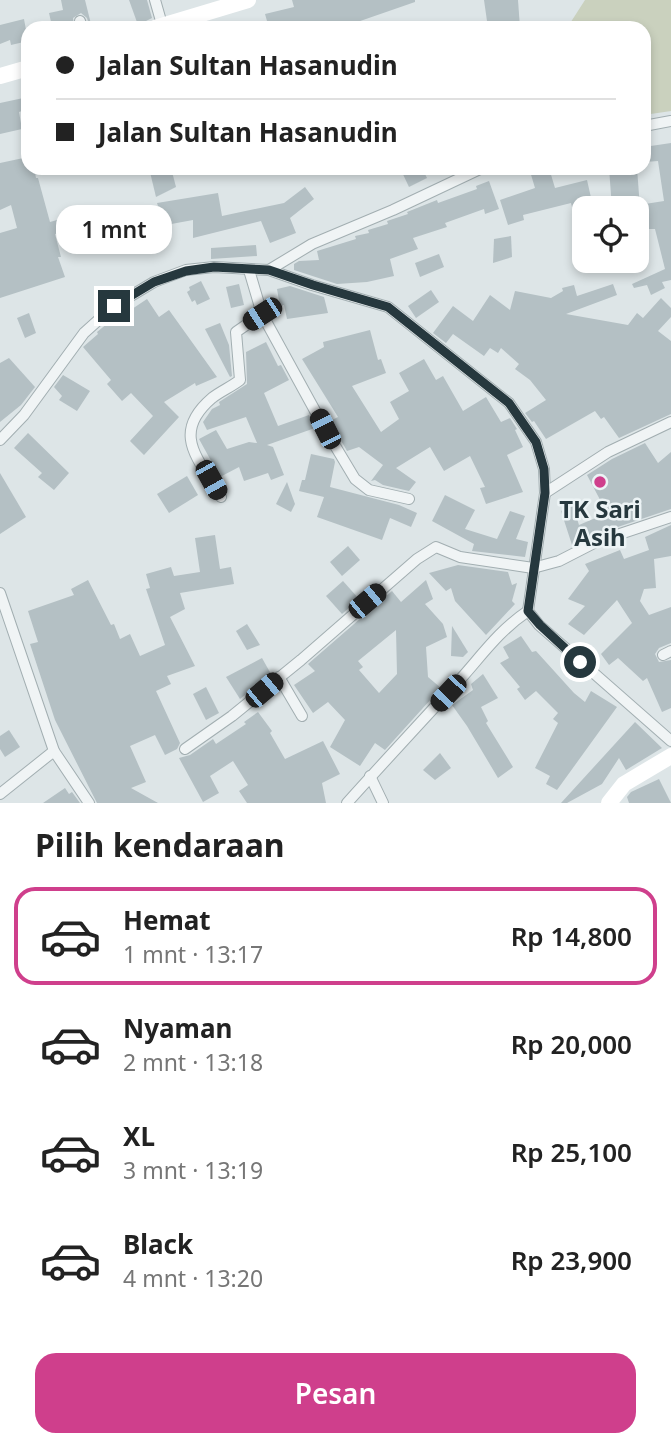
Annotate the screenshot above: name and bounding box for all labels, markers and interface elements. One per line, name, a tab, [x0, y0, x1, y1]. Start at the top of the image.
text: Jalan Sultan Hasanudin	[98, 47, 398, 83]
text: Jalan Sultan Hasanudin	[98, 114, 398, 150]
map controls	[572, 196, 649, 273]
button: locate	[572, 196, 649, 273]
callout: 1 mnt	[56, 204, 172, 254]
text: 1 mnt	[81, 213, 147, 245]
route end	[98, 290, 130, 322]
car	[239, 294, 286, 334]
car	[307, 406, 344, 452]
car	[192, 457, 231, 503]
marker: TK Sari Asih	[592, 474, 608, 490]
place label: TK Sari Asih	[559, 492, 641, 553]
car	[345, 579, 390, 623]
route start	[564, 646, 596, 678]
car	[242, 668, 287, 712]
car	[426, 670, 471, 716]
text: Pilih kendaraan	[35, 823, 285, 866]
text: Hemat	[123, 902, 211, 938]
icon: car	[39, 905, 102, 968]
text: Rp 14,800	[511, 918, 632, 954]
text: 1 mnt · 13:17	[123, 938, 263, 970]
text: Nyaman	[123, 1010, 232, 1046]
icon: car	[39, 1013, 102, 1076]
text: Rp 20,000	[511, 1026, 632, 1062]
text: 2 mnt · 13:18	[123, 1046, 263, 1078]
text: XL	[123, 1118, 155, 1154]
icon: car	[39, 1121, 102, 1184]
text: Rp 25,100	[511, 1134, 632, 1170]
text: 3 mnt · 13:19	[123, 1154, 263, 1186]
text: Black	[123, 1226, 193, 1262]
icon: car	[39, 1229, 102, 1292]
text: Rp 23,900	[511, 1242, 632, 1278]
text: 4 mnt · 13:20	[123, 1262, 263, 1294]
button: Pesan	[35, 1353, 636, 1433]

